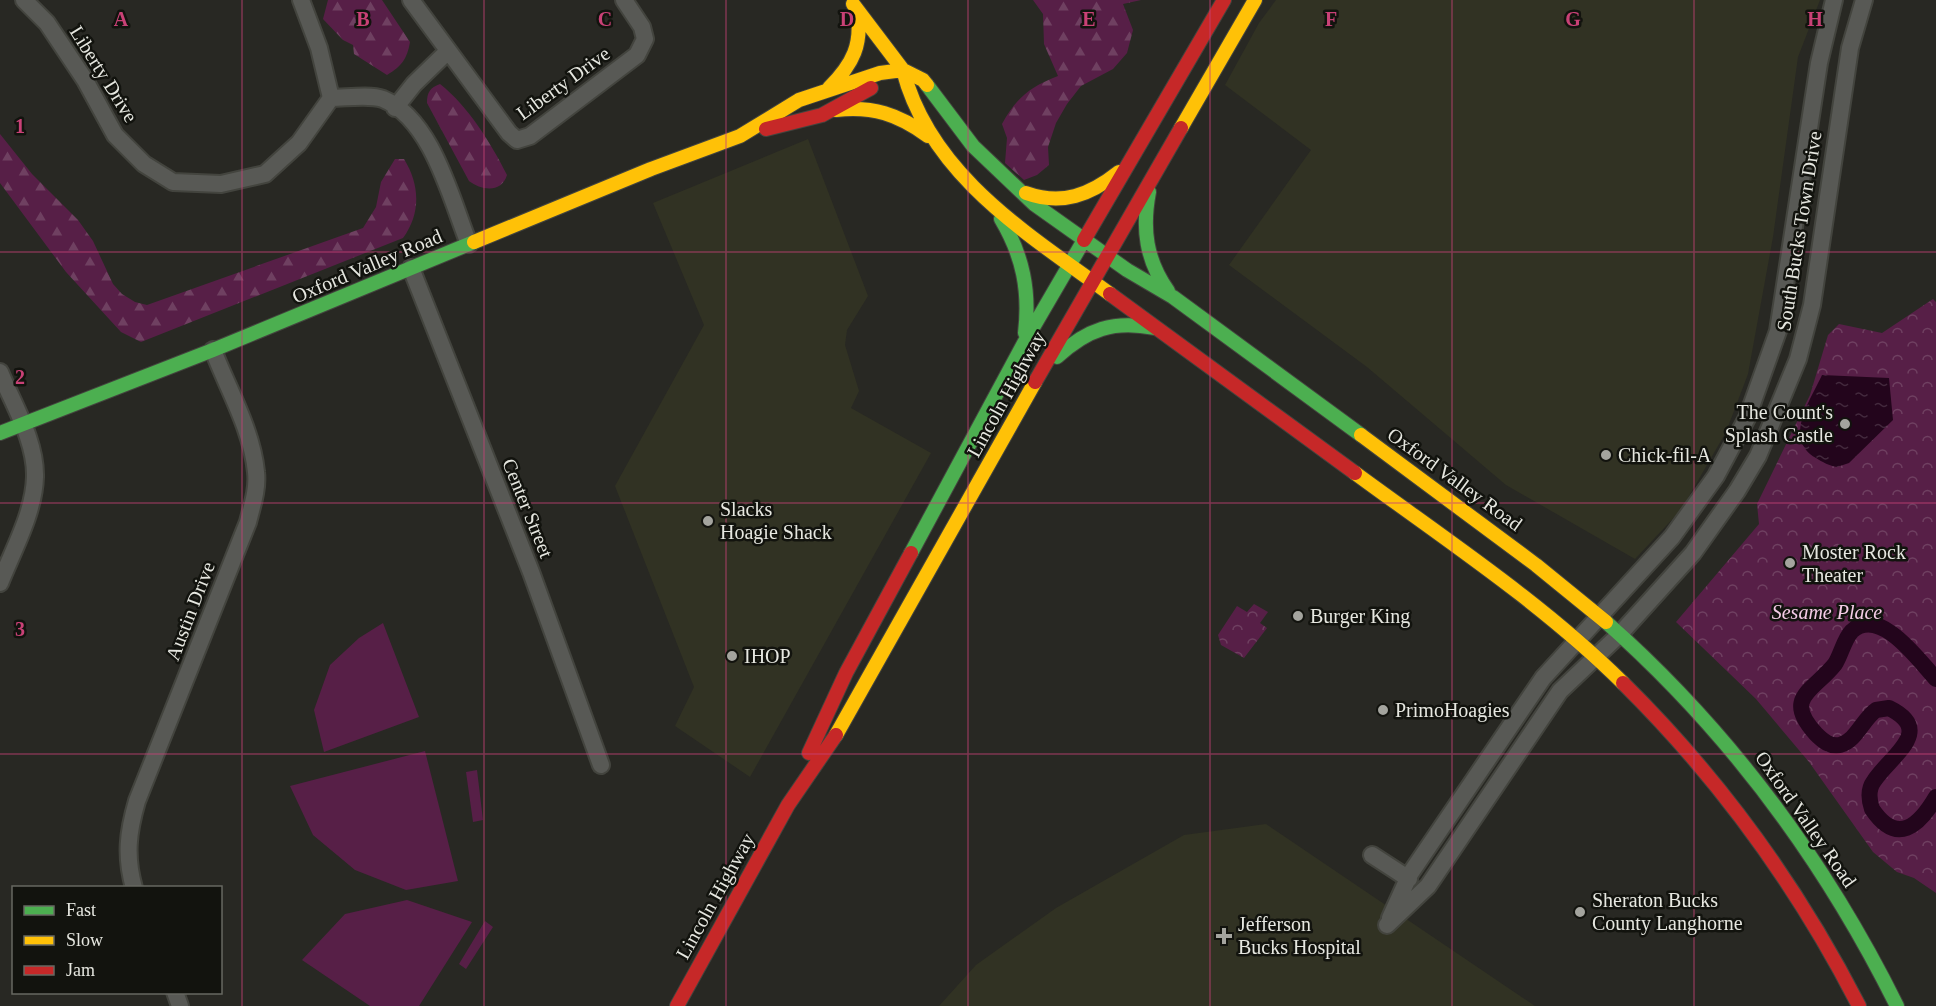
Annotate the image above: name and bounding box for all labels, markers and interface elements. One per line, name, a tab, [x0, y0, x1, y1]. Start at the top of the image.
text: A	[114, 8, 129, 30]
text: B	[356, 8, 370, 30]
text: C	[598, 8, 612, 30]
text: D	[840, 8, 854, 30]
text: E	[1082, 8, 1096, 30]
text: F	[1325, 8, 1337, 30]
text: G	[1565, 8, 1581, 30]
text: H	[1807, 8, 1823, 30]
street label: Liberty Drive	[65, 22, 142, 127]
street label: Liberty Drive	[512, 42, 614, 125]
text: 1	[15, 115, 25, 137]
street label: South Bucks Town Drive	[1772, 129, 1826, 333]
street label: Oxford Valley Road	[289, 224, 446, 308]
street label: Lincoln Highway	[962, 327, 1051, 461]
text: 2	[15, 366, 25, 388]
place label: The Count's Splash Castle	[1725, 401, 1833, 447]
marker: The Count's Splash Castle	[1838, 417, 1852, 431]
street label: Oxford Valley Road	[1383, 423, 1526, 536]
place label: Chick-fil-A	[1618, 444, 1712, 466]
marker: Chick-fil-A	[1599, 448, 1613, 462]
street label: Center Street	[498, 455, 558, 561]
place label: Slacks Hoagie Shack	[720, 498, 832, 544]
marker: Slacks Hoagie Shack	[701, 514, 715, 528]
place label: Moster Rock Theater	[1802, 541, 1906, 586]
marker: Moster Rock Theater	[1783, 556, 1797, 570]
street label: Austin Drive	[161, 558, 219, 663]
park label: Sesame Place	[1772, 601, 1882, 623]
place label: Burger King	[1310, 605, 1410, 628]
marker: Burger King	[1291, 609, 1305, 623]
text: 3	[15, 618, 25, 640]
place label: IHOP	[744, 645, 791, 667]
marker: IHOP	[725, 649, 739, 663]
place label: PrimoHoagies	[1395, 699, 1510, 722]
marker: PrimoHoagies	[1376, 703, 1390, 717]
street label: Oxford Valley Road	[1750, 747, 1861, 892]
street label: Lincoln Highway	[671, 829, 760, 963]
legend	[12, 886, 222, 994]
place label: Sheraton Bucks County Langhorne	[1592, 889, 1743, 935]
text: Fast	[66, 900, 96, 920]
marker: Sheraton Bucks County Langhorne	[1573, 905, 1587, 919]
place label: Jefferson Bucks Hospital	[1238, 913, 1361, 959]
marker: Jefferson Bucks Hospital	[1215, 927, 1233, 945]
text: Slow	[66, 930, 103, 950]
text: Jam	[66, 960, 95, 980]

